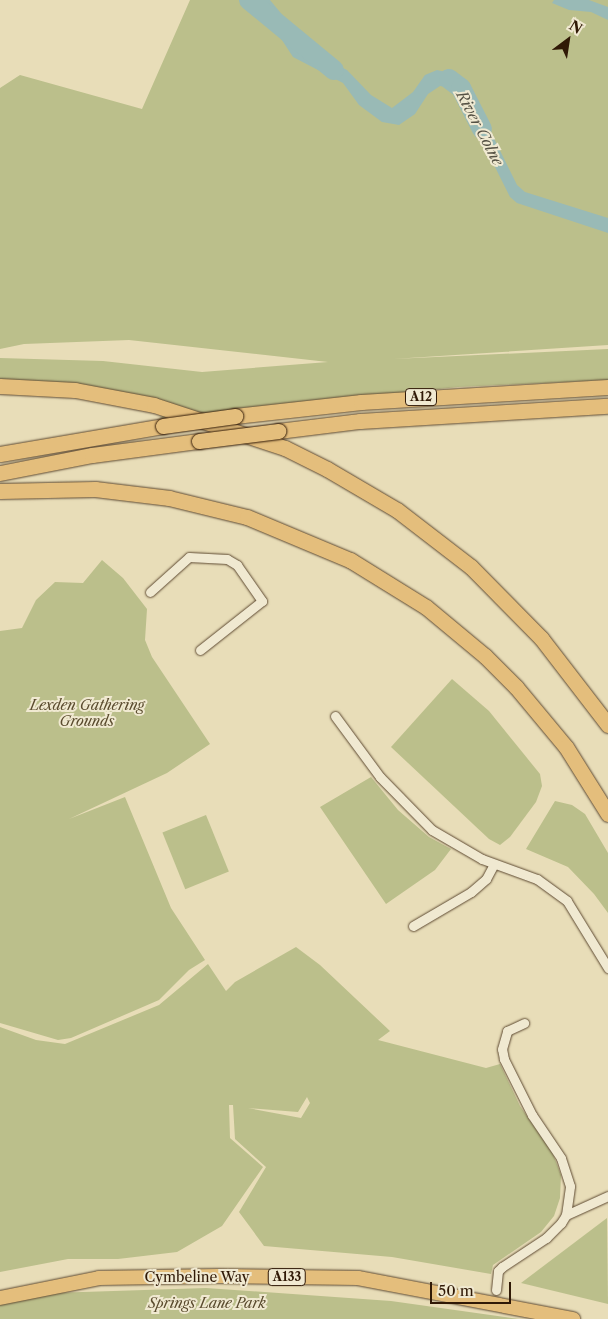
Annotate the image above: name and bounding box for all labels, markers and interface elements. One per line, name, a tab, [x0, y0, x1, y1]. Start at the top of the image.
north arrow	[543, 15, 593, 65]
text: N	[566, 16, 586, 38]
water label: River Colne	[453, 88, 507, 168]
road number: A12	[405, 388, 437, 407]
park label: Lexden Gathering Grounds	[30, 697, 144, 730]
road number: A133	[267, 1268, 307, 1286]
street label: Cymbeline Way	[144, 1269, 250, 1285]
scale bar	[433, 1272, 514, 1304]
text: 50 m	[438, 1281, 474, 1300]
park label: Springs Lane Park	[148, 1295, 266, 1311]

